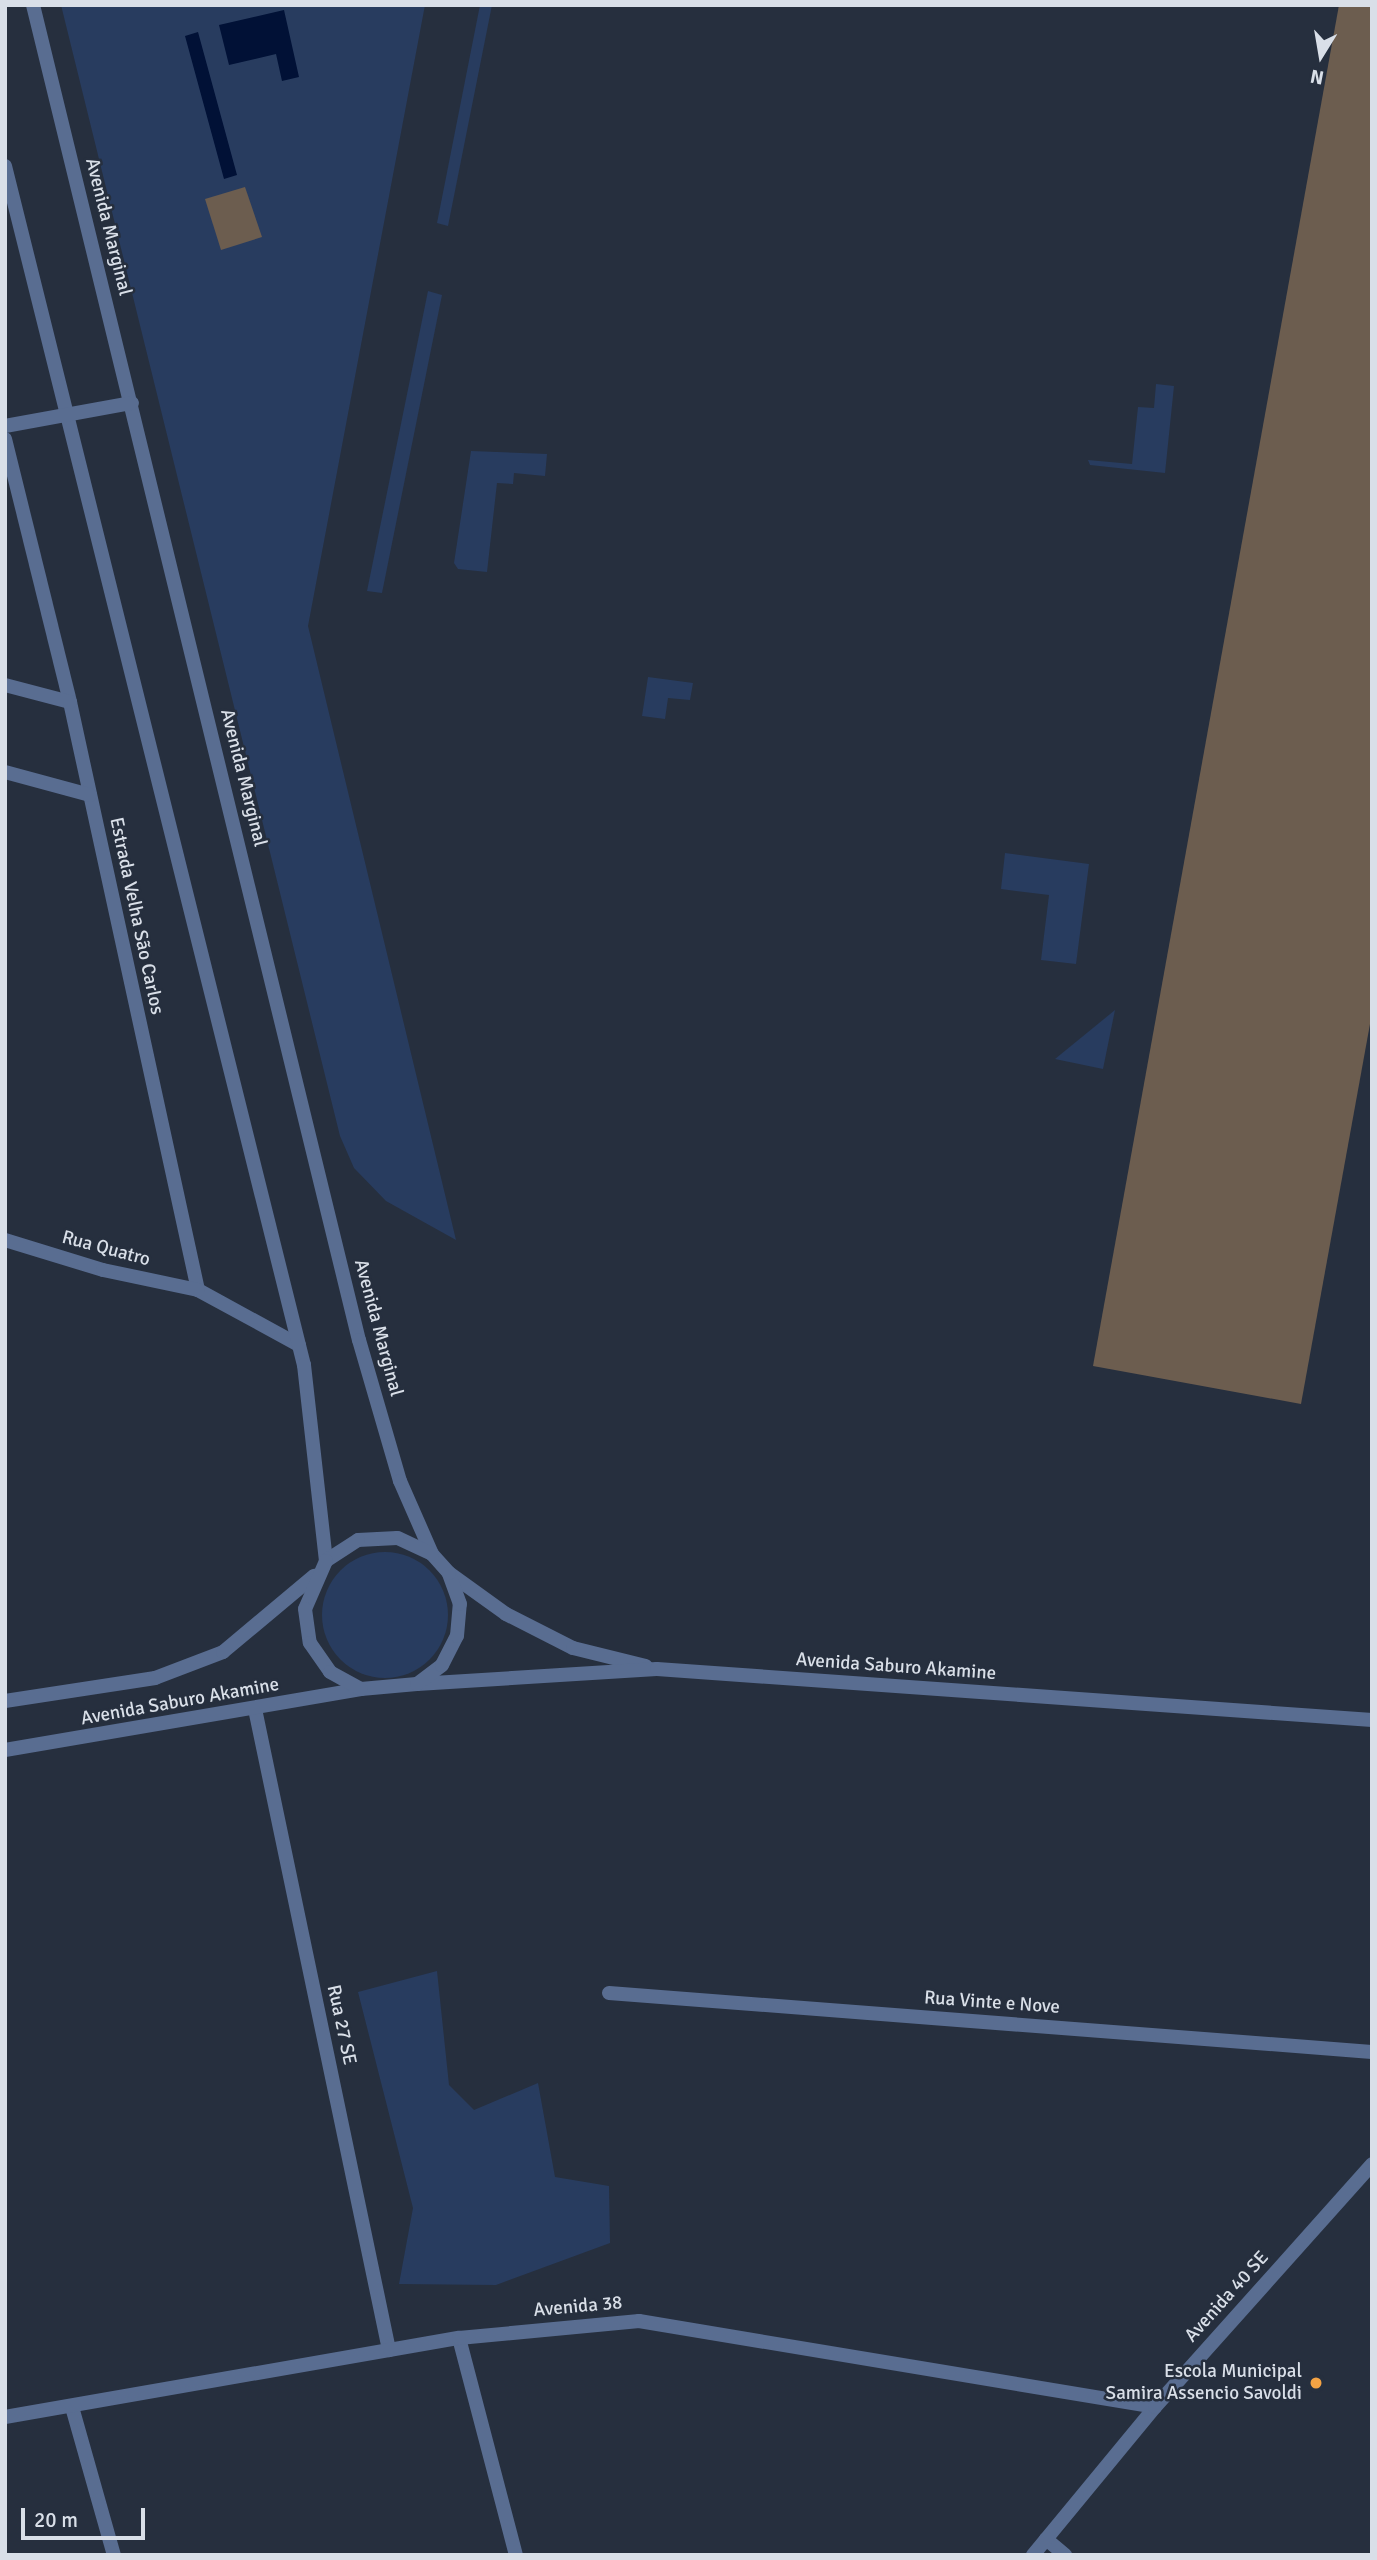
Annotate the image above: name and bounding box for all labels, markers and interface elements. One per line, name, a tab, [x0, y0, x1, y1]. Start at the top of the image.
north arrow	[1286, 21, 1356, 91]
text: N	[1308, 64, 1326, 90]
street label: Avenida Marginal	[80, 156, 136, 298]
street label: Avenida Marginal	[215, 707, 271, 849]
street label: Estrada Velha São Carlos	[104, 815, 168, 1017]
street label: Rua Quatro	[59, 1226, 153, 1272]
street label: Avenida Marginal	[349, 1257, 407, 1399]
street label: Avenida Saburo Akamine	[795, 1649, 997, 1685]
street label: Avenida Saburo Akamine	[79, 1673, 281, 1731]
street label: Rua 27 SE	[321, 1983, 361, 2067]
street label: Rua Vinte e Nove	[923, 1987, 1061, 2019]
street label: Avenida 40 SE	[1180, 2247, 1274, 2347]
street label: Avenida 38	[533, 2292, 623, 2322]
place label: Escola Municipal Samira Assencio Savoldi	[1106, 2361, 1302, 2405]
marker: Escola Municipal Samira Assencio Savoldi	[1308, 2375, 1324, 2391]
scale bar	[24, 2494, 149, 2538]
text: 20 m	[34, 2507, 78, 2533]

